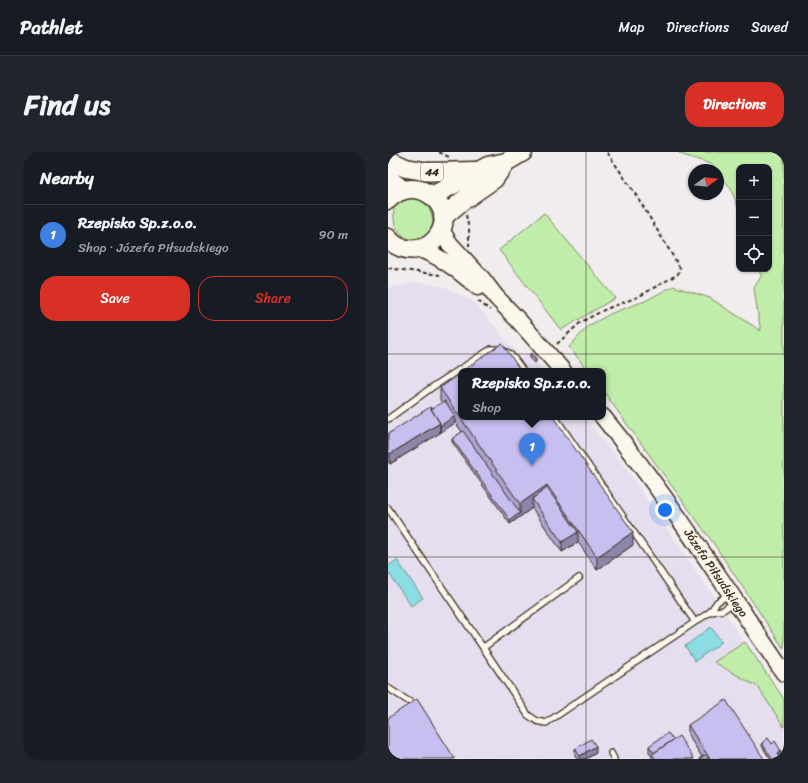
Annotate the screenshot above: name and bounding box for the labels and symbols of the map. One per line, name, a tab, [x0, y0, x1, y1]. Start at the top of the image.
road number: 44	[421, 163, 443, 181]
north arrow	[688, 164, 724, 200]
pin: 1	[519, 433, 545, 466]
your location	[655, 500, 675, 520]
street label: Józefa Piłsudskiego	[677, 523, 754, 622]

